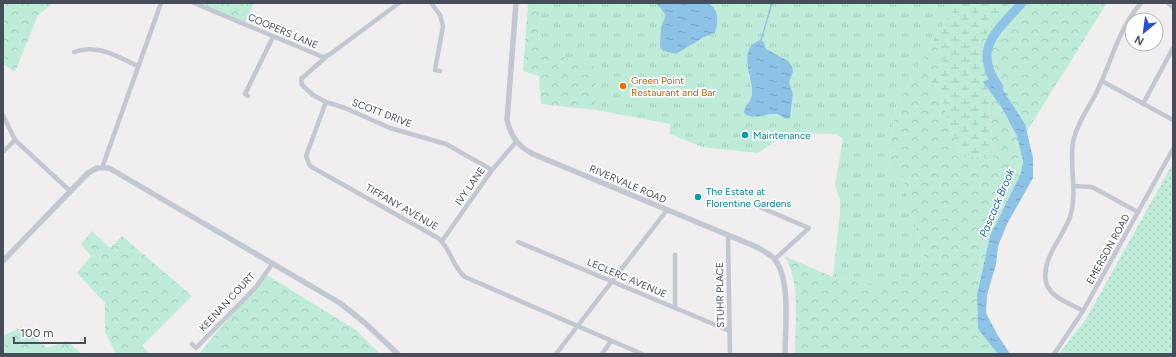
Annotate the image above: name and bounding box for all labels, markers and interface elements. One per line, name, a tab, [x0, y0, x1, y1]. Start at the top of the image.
street label: COOPERS LANE	[246, 10, 320, 52]
north arrow	[1124, 12, 1164, 52]
text: N	[1133, 33, 1146, 48]
place label: Green Point Restaurant and Bar	[631, 74, 716, 99]
marker: Green Point Restaurant and Bar	[618, 81, 628, 91]
street label: SCOTT DRIVE	[350, 96, 414, 130]
place label: Maintenance	[753, 129, 811, 142]
marker: Maintenance	[740, 130, 750, 140]
street label: RIVERVALE ROAD	[587, 162, 669, 206]
street label: IVY LANE	[452, 164, 488, 208]
water label: Pascack Brook	[977, 166, 1017, 239]
street label: TIFFANY AVENUE	[363, 181, 441, 233]
place label: The Estate at Florentine Gardens	[706, 185, 791, 210]
marker: The Estate at Florentine Gardens	[693, 192, 703, 202]
street label: EMERSON ROAD	[1083, 211, 1133, 286]
street label: LECLERC AVENUE	[585, 255, 669, 301]
street label: STUHR PLACE	[713, 262, 727, 328]
street label: KEENAN COURT	[196, 269, 258, 334]
scale bar	[14, 319, 85, 345]
text: 100 m	[20, 326, 54, 340]

